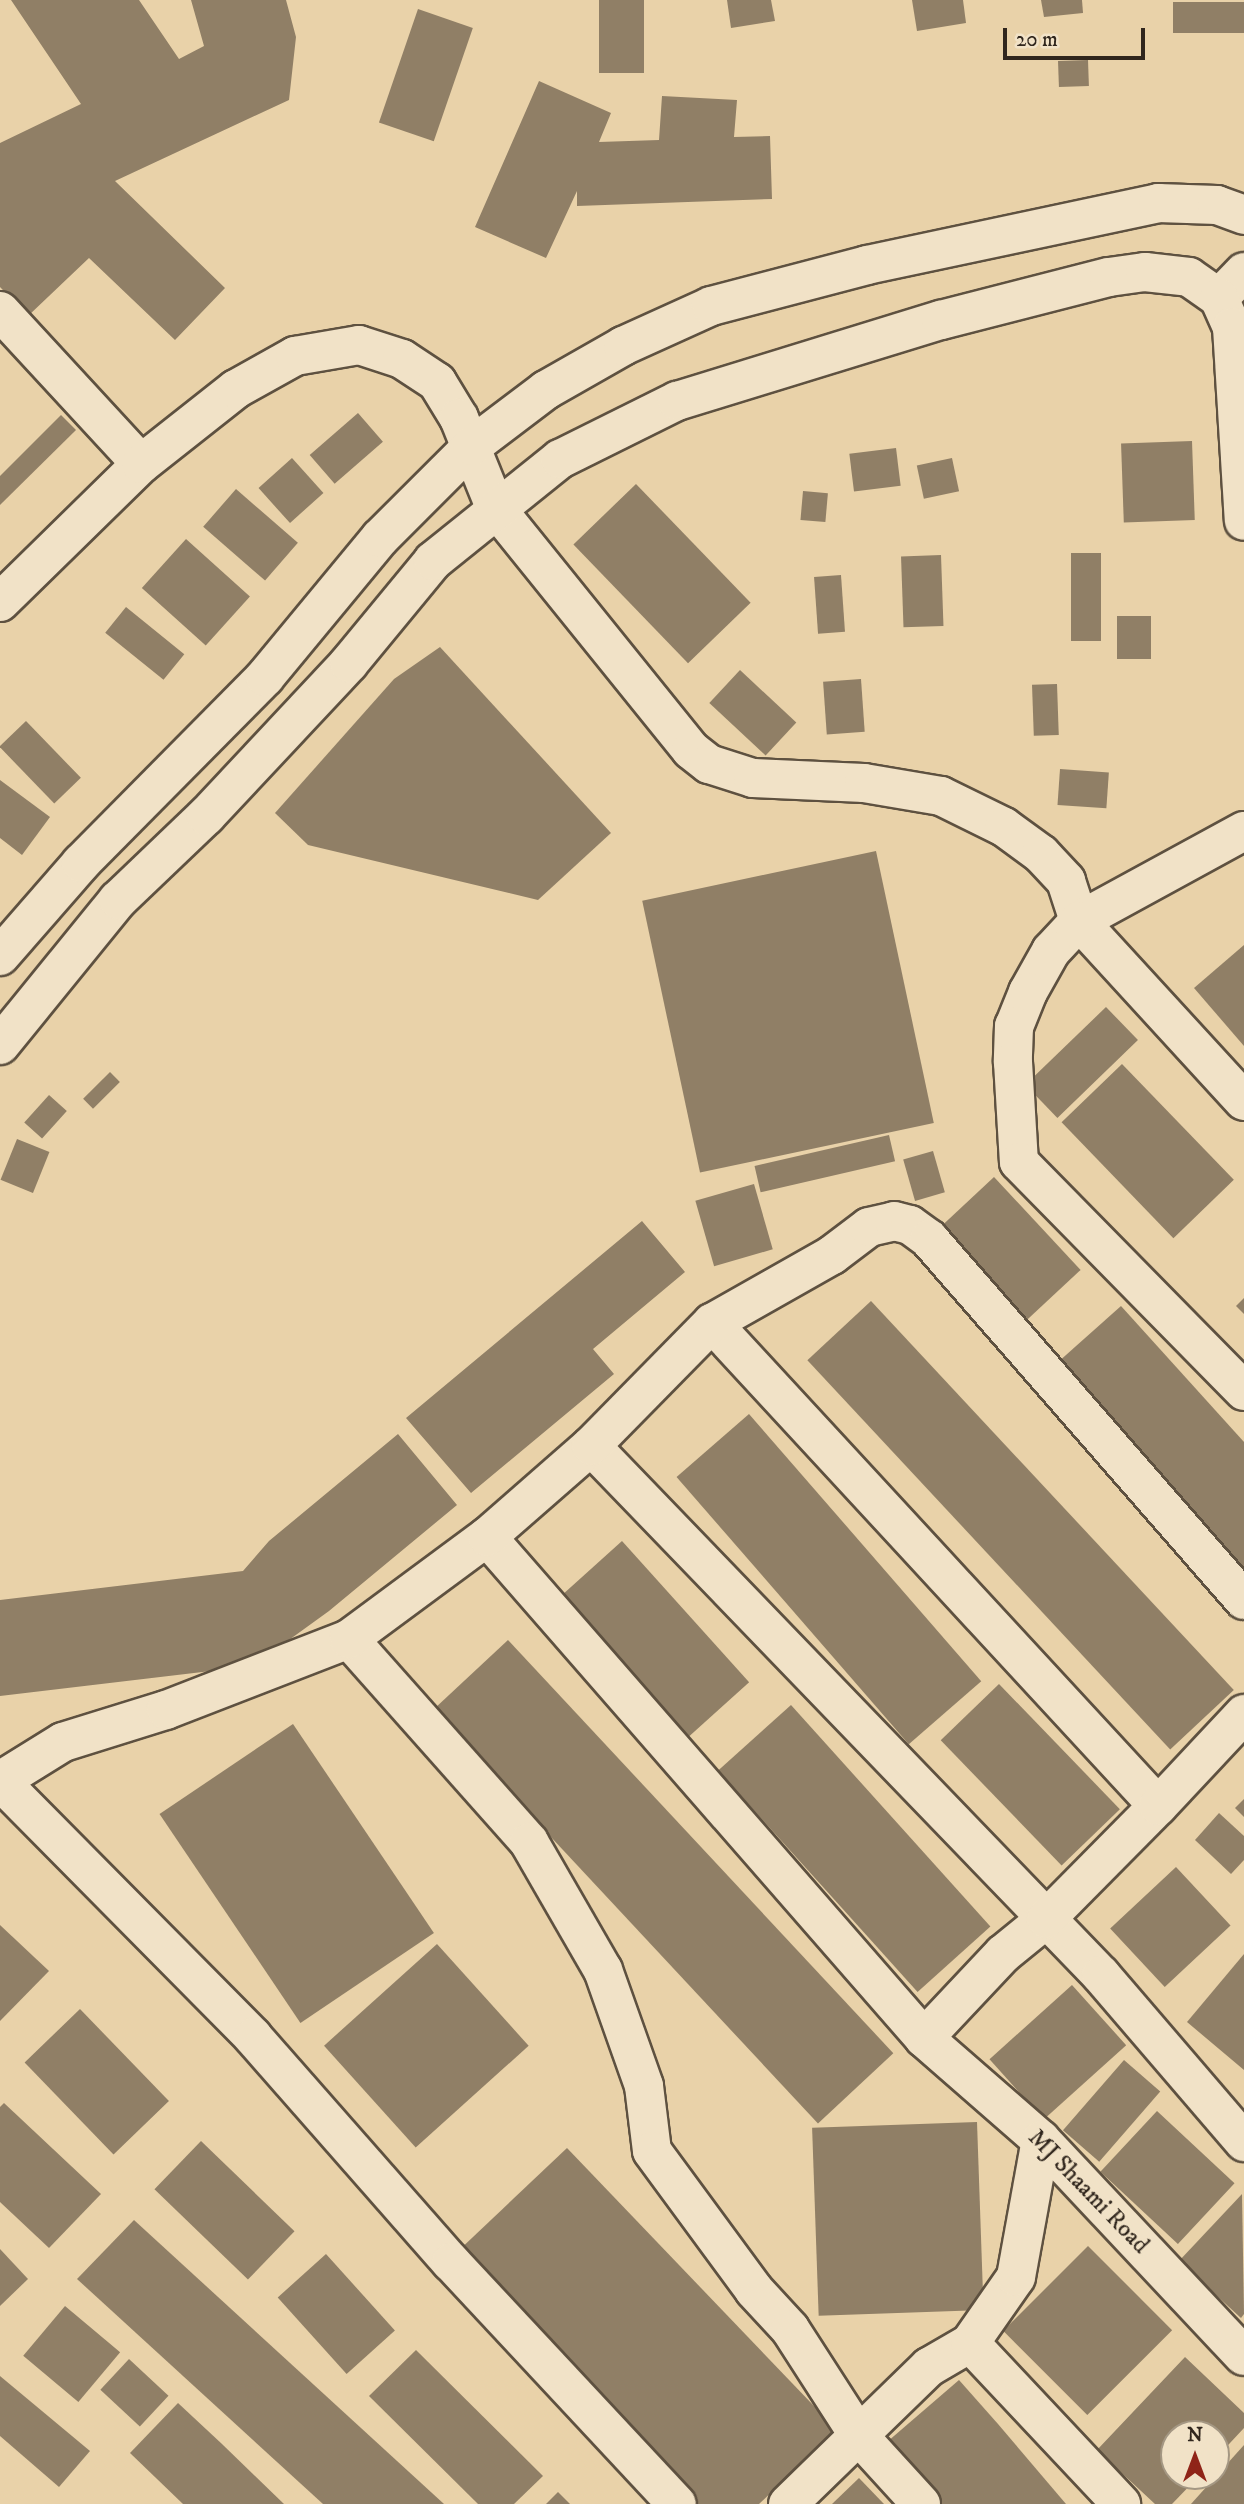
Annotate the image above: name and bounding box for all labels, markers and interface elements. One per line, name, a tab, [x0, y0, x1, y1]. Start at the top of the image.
scale bar	[1006, 14, 1148, 58]
text: 20 m	[1016, 27, 1058, 53]
street label: MJ Shaami Road	[1022, 2124, 1154, 2260]
north arrow	[1160, 2420, 1230, 2490]
text: N	[1187, 2424, 1203, 2447]

